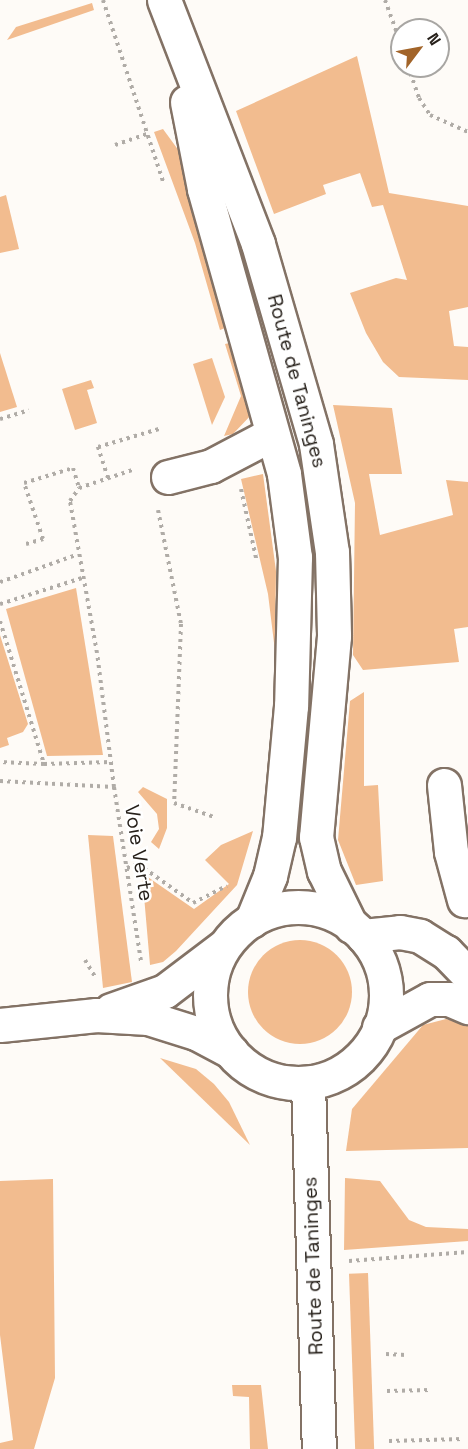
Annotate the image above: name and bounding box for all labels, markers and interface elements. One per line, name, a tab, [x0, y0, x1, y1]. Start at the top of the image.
north arrow	[390, 18, 450, 78]
text: N	[422, 29, 446, 49]
street label: Route de Taninges	[262, 291, 332, 471]
street label: Voie Verte	[120, 803, 158, 903]
street label: Route de Taninges	[298, 1176, 328, 1356]

